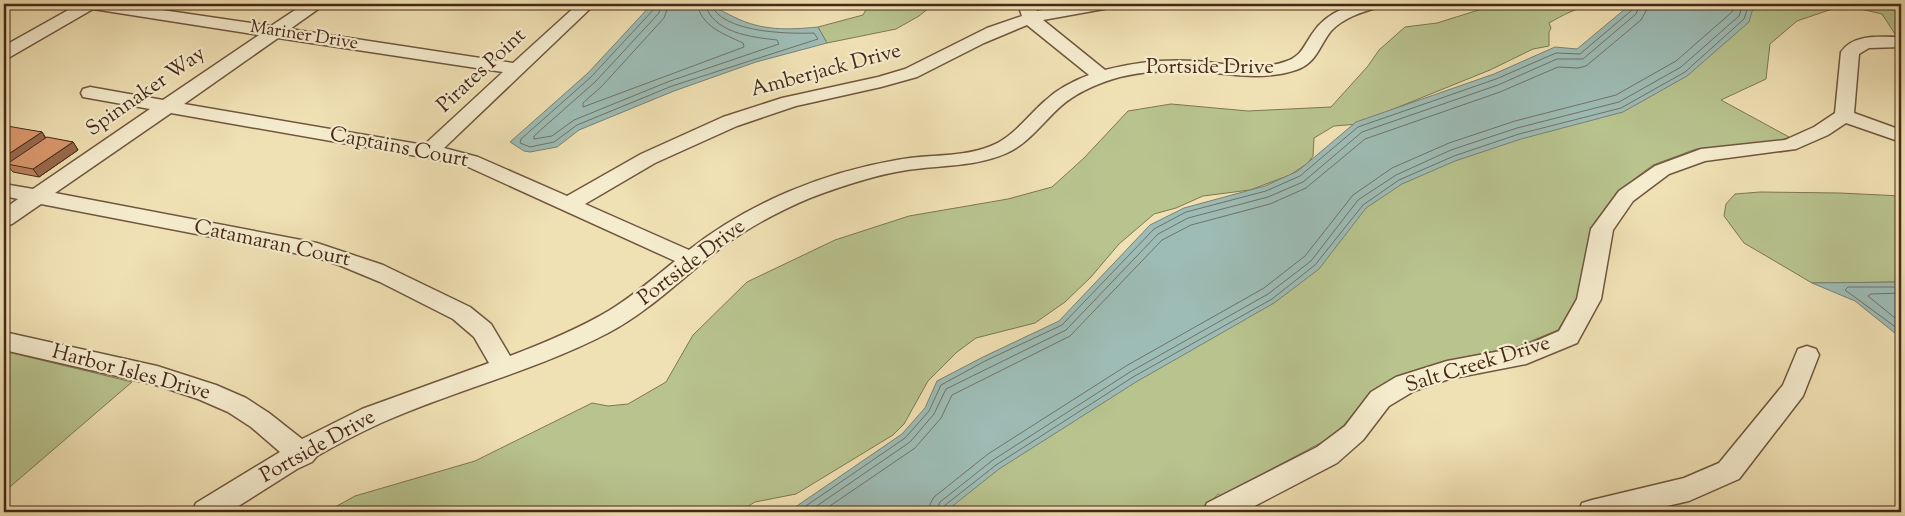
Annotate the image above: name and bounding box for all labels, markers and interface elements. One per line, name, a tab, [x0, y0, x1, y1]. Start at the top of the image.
street label: Mariner Drive	[248, 15, 360, 57]
street label: Pirates Point	[431, 22, 533, 120]
street label: Amberjack Drive	[748, 37, 904, 105]
street label: Spinnaker Way	[80, 39, 212, 144]
street label: Portside Drive	[1146, 53, 1274, 83]
street label: Captains Court	[327, 120, 471, 176]
street label: Portside Drive	[632, 212, 752, 314]
street label: Catamaran Court	[191, 213, 353, 275]
street label: Salt Creek Drive	[1402, 329, 1554, 401]
street label: Harbor Isles Drive	[48, 337, 214, 409]
street label: Portside Drive	[255, 403, 381, 491]

